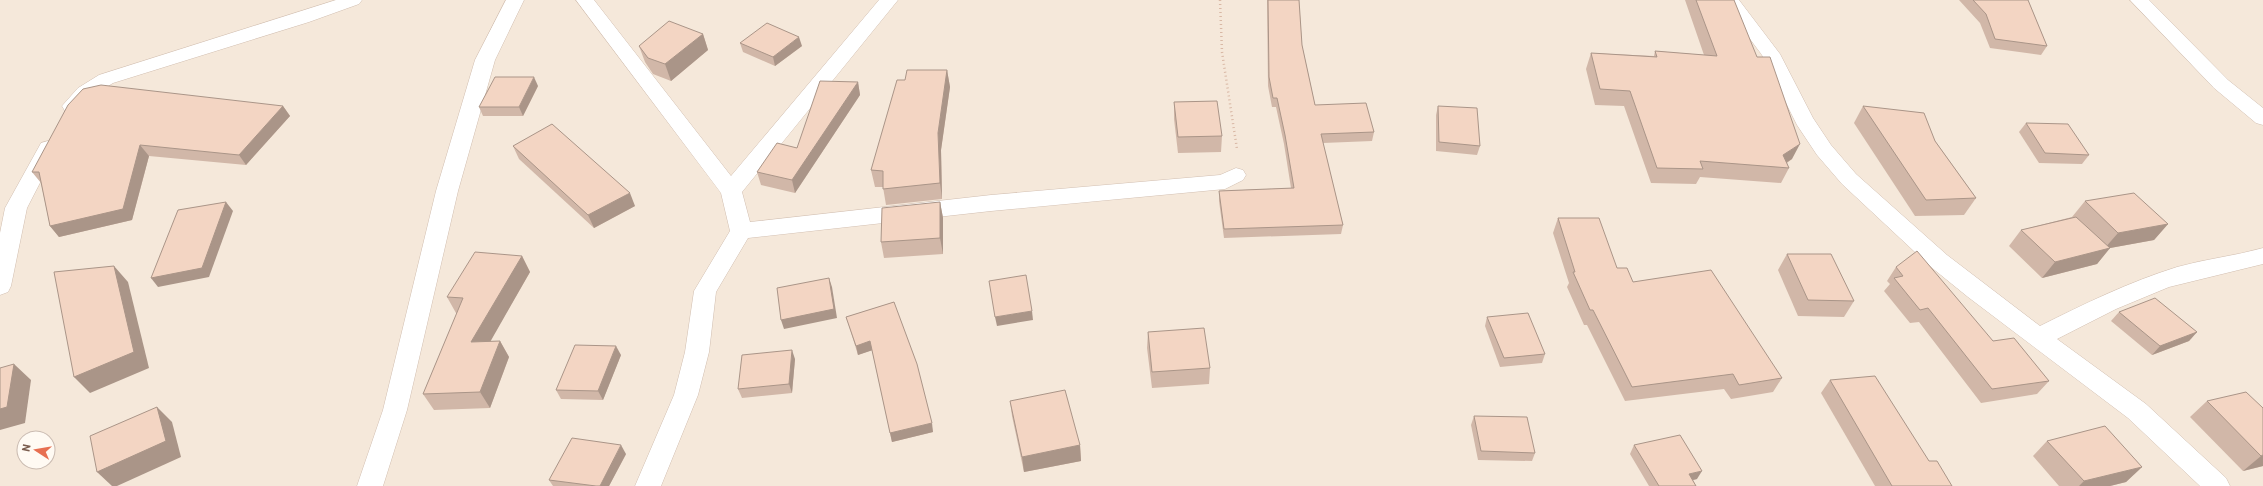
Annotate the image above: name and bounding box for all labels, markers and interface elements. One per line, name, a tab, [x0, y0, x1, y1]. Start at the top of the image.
north arrow	[16, 430, 56, 470]
text: N	[19, 443, 33, 453]

